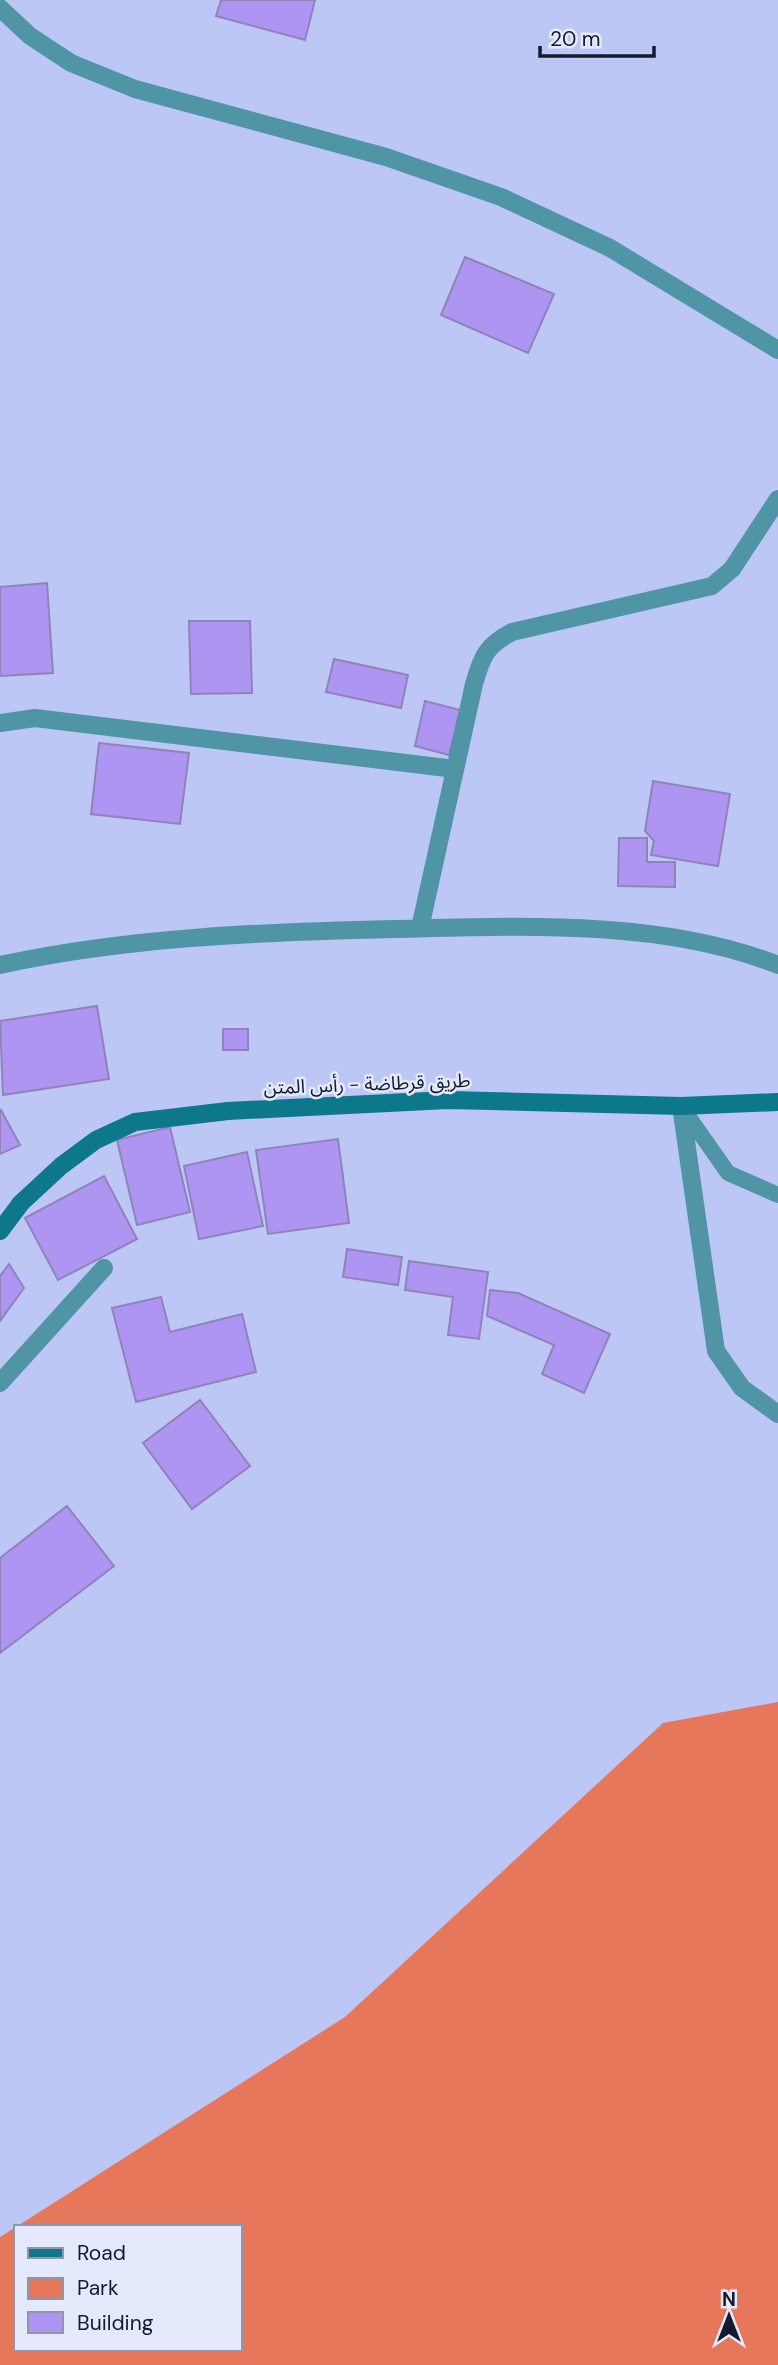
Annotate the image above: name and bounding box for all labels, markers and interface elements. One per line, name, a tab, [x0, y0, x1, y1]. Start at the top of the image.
scale bar	[540, 14, 654, 58]
text: 20 m	[550, 25, 601, 53]
street label: طريق قرطاضة - رأس المتن	[263, 1068, 471, 1100]
legend	[14, 2225, 242, 2351]
text: Road	[77, 2239, 126, 2267]
text: Park	[77, 2274, 119, 2302]
north arrow	[694, 2281, 764, 2351]
text: N	[722, 2287, 736, 2312]
text: Building	[77, 2309, 154, 2337]

